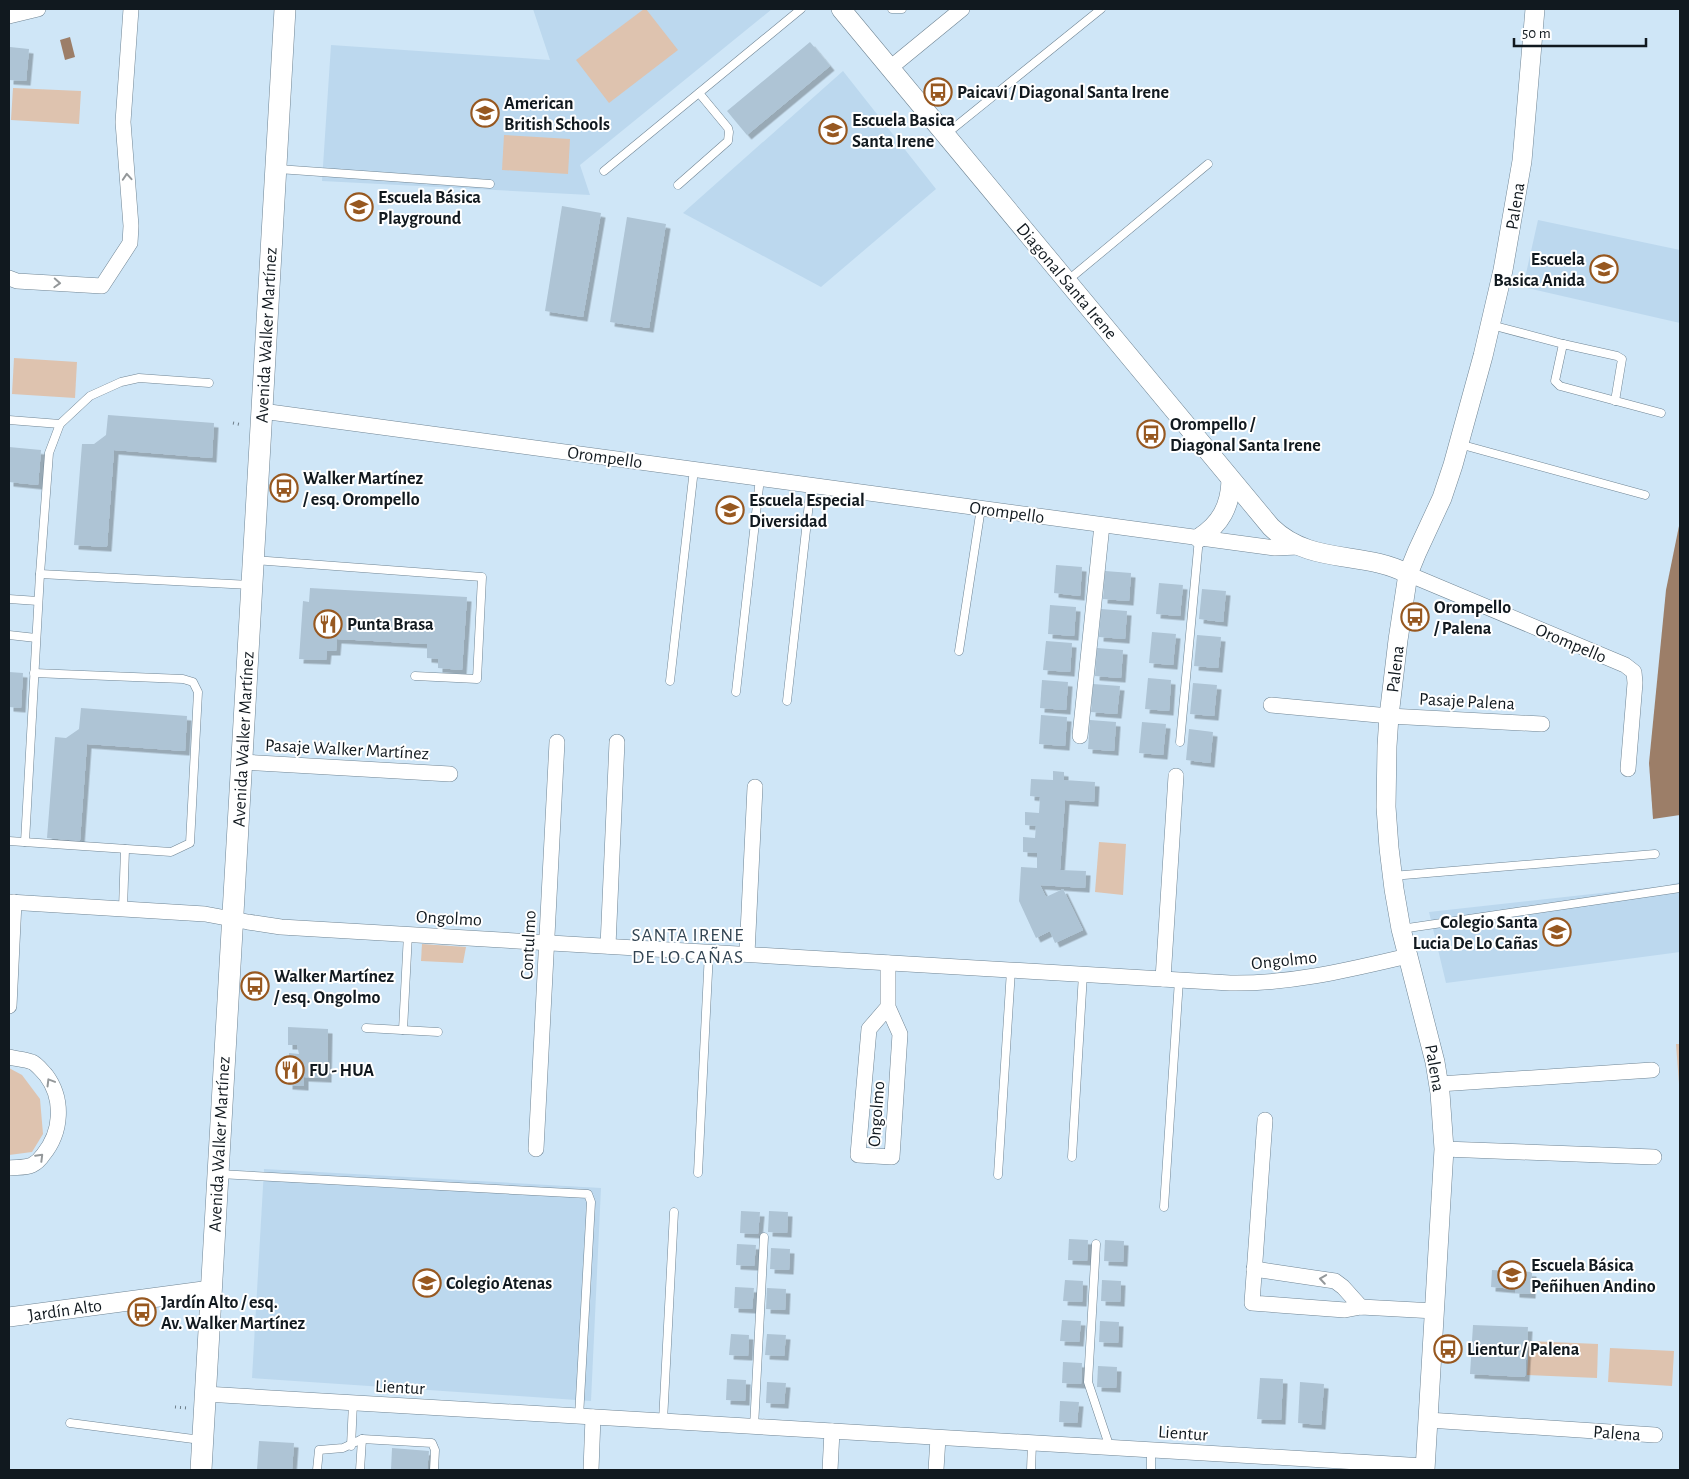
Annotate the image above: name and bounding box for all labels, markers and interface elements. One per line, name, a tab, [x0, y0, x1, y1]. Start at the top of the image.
scale bar	[1514, 15, 1646, 47]
text: 50 m	[1522, 26, 1551, 41]
bus stop icon: Paicavi / Diagonal Santa Irene	[923, 77, 953, 107]
place label: Paicavi / Diagonal Santa Irene	[957, 84, 1169, 102]
place label: American British Schools	[504, 95, 610, 134]
school or university icon: American British Schools	[470, 98, 500, 128]
place label: Escuela Basica Santa Irene	[852, 112, 955, 151]
school or university icon: Escuela Basica Santa Irene	[818, 115, 848, 145]
one-way arrow	[122, 173, 133, 181]
street label: Palena	[1503, 181, 1529, 231]
place label: Escuela Básica Playground	[378, 189, 481, 228]
school or university icon: Escuela Básica Playground	[344, 192, 374, 222]
street label: Diagonal Santa Irene	[1013, 220, 1120, 343]
street label: Avenida Walker Martínez	[253, 247, 281, 423]
place label: Escuela Basica Anida	[1493, 251, 1585, 290]
school or university icon: Escuela Basica Anida	[1589, 254, 1619, 284]
one-way arrow	[53, 278, 61, 289]
place label: Orompello / Diagonal Santa Irene	[1170, 416, 1321, 455]
bus stop icon: Orompello / Diagonal Santa Irene	[1136, 419, 1166, 449]
street label: Orompello	[566, 444, 644, 472]
place label: Walker Martínez / esq. Orompello	[302, 470, 424, 509]
bus stop icon: Walker Martínez / esq. Orompello	[269, 473, 299, 503]
place label: Escuela Especial Diversidad	[749, 492, 865, 531]
school or university icon: Escuela Especial Diversidad	[715, 495, 745, 525]
street label: Orompello	[968, 499, 1046, 527]
place label: Orompello / Palena	[1433, 599, 1511, 638]
bus stop icon: Orompello / Palena	[1400, 602, 1430, 632]
restaurant icon: Punta Brasa	[313, 609, 343, 639]
place label: Punta Brasa	[347, 616, 434, 634]
street label: Orompello	[1532, 621, 1609, 667]
street label: Palena	[1384, 644, 1408, 694]
street label: Avenida Walker Martínez	[230, 651, 258, 827]
street label: Pasaje Palena	[1419, 691, 1515, 713]
street label: Pasaje Walker Martínez	[265, 737, 429, 763]
street label: Ongolmo	[416, 908, 483, 930]
street label: Contulmo	[518, 910, 540, 980]
place label: Colegio Santa Lucia De Lo Cañas	[1413, 914, 1538, 953]
school or university icon: Colegio Santa Lucia De Lo Cañas	[1542, 917, 1572, 947]
district label: SANTA IRENE DE LO CAÑAS	[632, 926, 744, 967]
street label: Ongolmo	[1250, 949, 1318, 973]
place label: Walker Martínez / esq. Ongolmo	[273, 968, 395, 1007]
bus stop icon: Walker Martínez / esq. Ongolmo	[240, 971, 270, 1001]
street label: Palena	[1421, 1043, 1447, 1093]
restaurant icon: FU - HUA	[275, 1055, 305, 1085]
street label: Avenida Walker Martínez	[206, 1056, 234, 1232]
place label: FU - HUA	[309, 1062, 374, 1080]
one-way arrow	[46, 1078, 56, 1087]
street label: Ongolmo	[866, 1080, 888, 1148]
one-way arrow	[34, 1154, 43, 1163]
place label: Escuela Básica Peñihuen Andino	[1531, 1257, 1656, 1296]
school or university icon: Escuela Básica Peñihuen Andino	[1497, 1260, 1527, 1290]
school or university icon: Colegio Atenas	[412, 1268, 442, 1298]
place label: Colegio Atenas	[446, 1275, 552, 1293]
one-way arrow	[1319, 1275, 1328, 1285]
place label: Jardín Alto / esq. Av. Walker Martínez	[161, 1294, 306, 1333]
street label: Jardín Alto	[27, 1297, 103, 1325]
bus stop icon: Jardín Alto / esq. Av. Walker Martínez	[127, 1297, 157, 1327]
bus stop icon: Lientur / Palena	[1433, 1334, 1463, 1364]
place label: Lientur / Palena	[1467, 1341, 1580, 1359]
street label: Lientur	[375, 1378, 426, 1398]
street label: Lientur	[1157, 1423, 1209, 1445]
street label: Palena	[1593, 1423, 1641, 1445]

